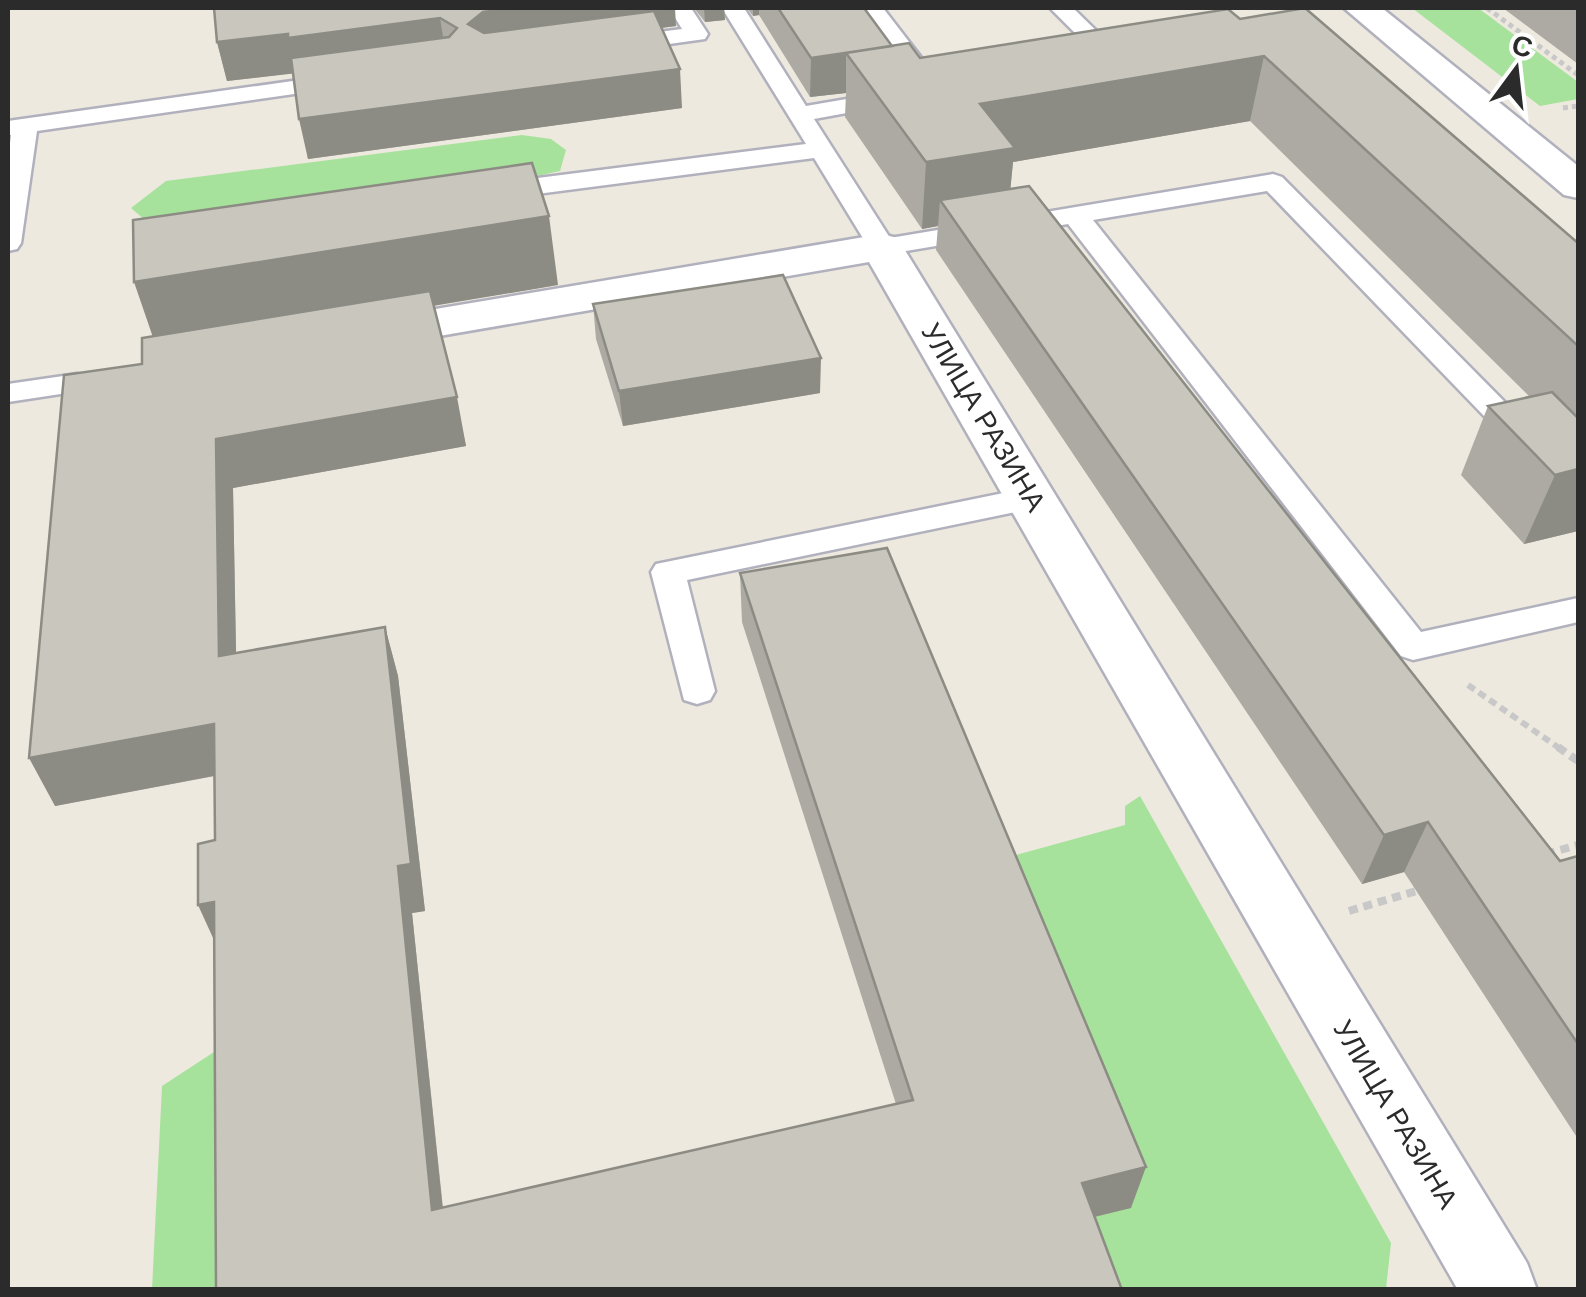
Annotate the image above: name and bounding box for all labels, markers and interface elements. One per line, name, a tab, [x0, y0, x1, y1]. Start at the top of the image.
north arrow	[1466, 20, 1566, 120]
text: С	[1509, 29, 1536, 64]
street label: УЛИЦА РАЗИНА	[915, 318, 1052, 517]
street label: УЛИЦА РАЗИНА	[1327, 1015, 1464, 1214]

